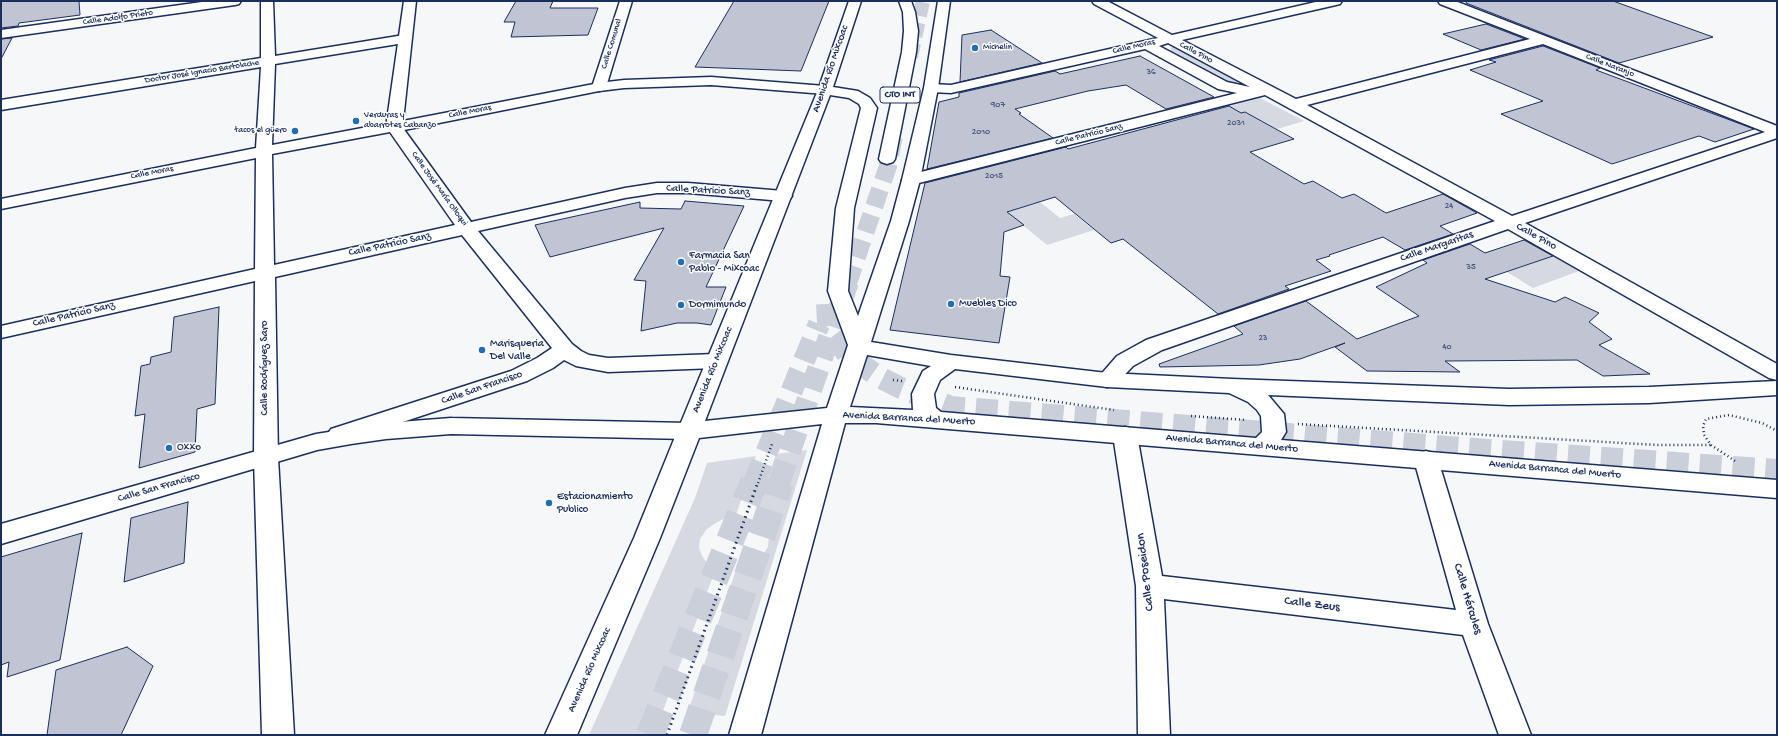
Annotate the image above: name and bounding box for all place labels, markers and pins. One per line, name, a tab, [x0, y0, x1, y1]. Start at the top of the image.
marker: Michelin	[970, 43, 980, 53]
place label: Michelin	[983, 43, 1012, 53]
place label: Verduras y abarrotes Cabanzo	[364, 111, 436, 132]
marker: Verduras y abarrotes Cabanzo	[351, 116, 361, 126]
place label: tacos el güero	[235, 126, 287, 136]
marker: tacos el güero	[290, 126, 300, 136]
place label: Farmacia San Pablo - Mixcoac	[689, 249, 759, 275]
marker: Farmacia San Pablo - Mixcoac	[676, 257, 686, 267]
place label: Muebles Dico	[959, 297, 1017, 311]
place label: Dormimundo	[689, 298, 746, 312]
marker: Muebles Dico	[946, 299, 956, 309]
marker: Dormimundo	[676, 300, 686, 310]
place label: Marisqueria Del Valle	[490, 337, 544, 363]
marker: Marisqueria Del Valle	[477, 345, 487, 355]
place label: Oxxo	[177, 441, 201, 455]
marker: Oxxo	[164, 443, 174, 453]
place label: Estacionamiento Publico	[557, 490, 633, 516]
marker: Estacionamiento Publico	[544, 498, 554, 508]

